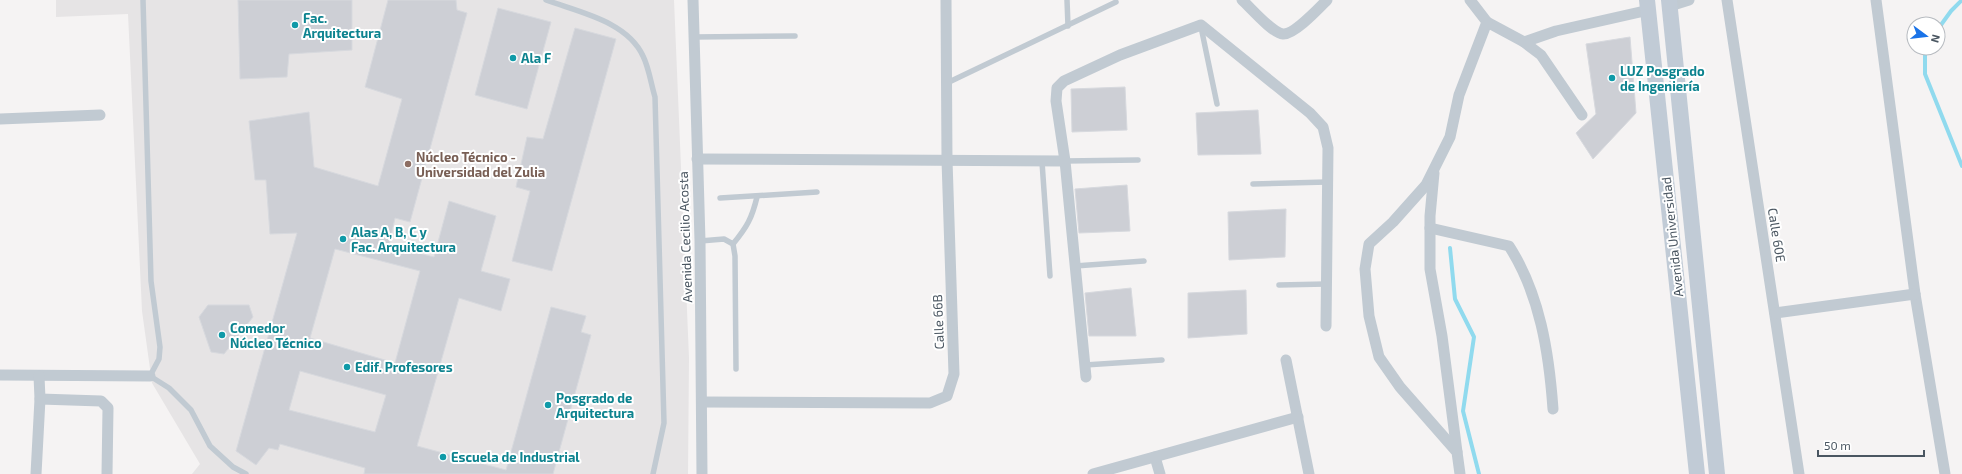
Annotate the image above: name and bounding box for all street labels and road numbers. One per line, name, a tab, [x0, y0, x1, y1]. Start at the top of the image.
street label: Avenida Cecilio Acosta	[675, 171, 695, 303]
street label: Avenida Universidad	[1658, 176, 1686, 298]
street label: Calle 60E	[1765, 207, 1789, 263]
street label: Calle 66B	[929, 294, 947, 350]

